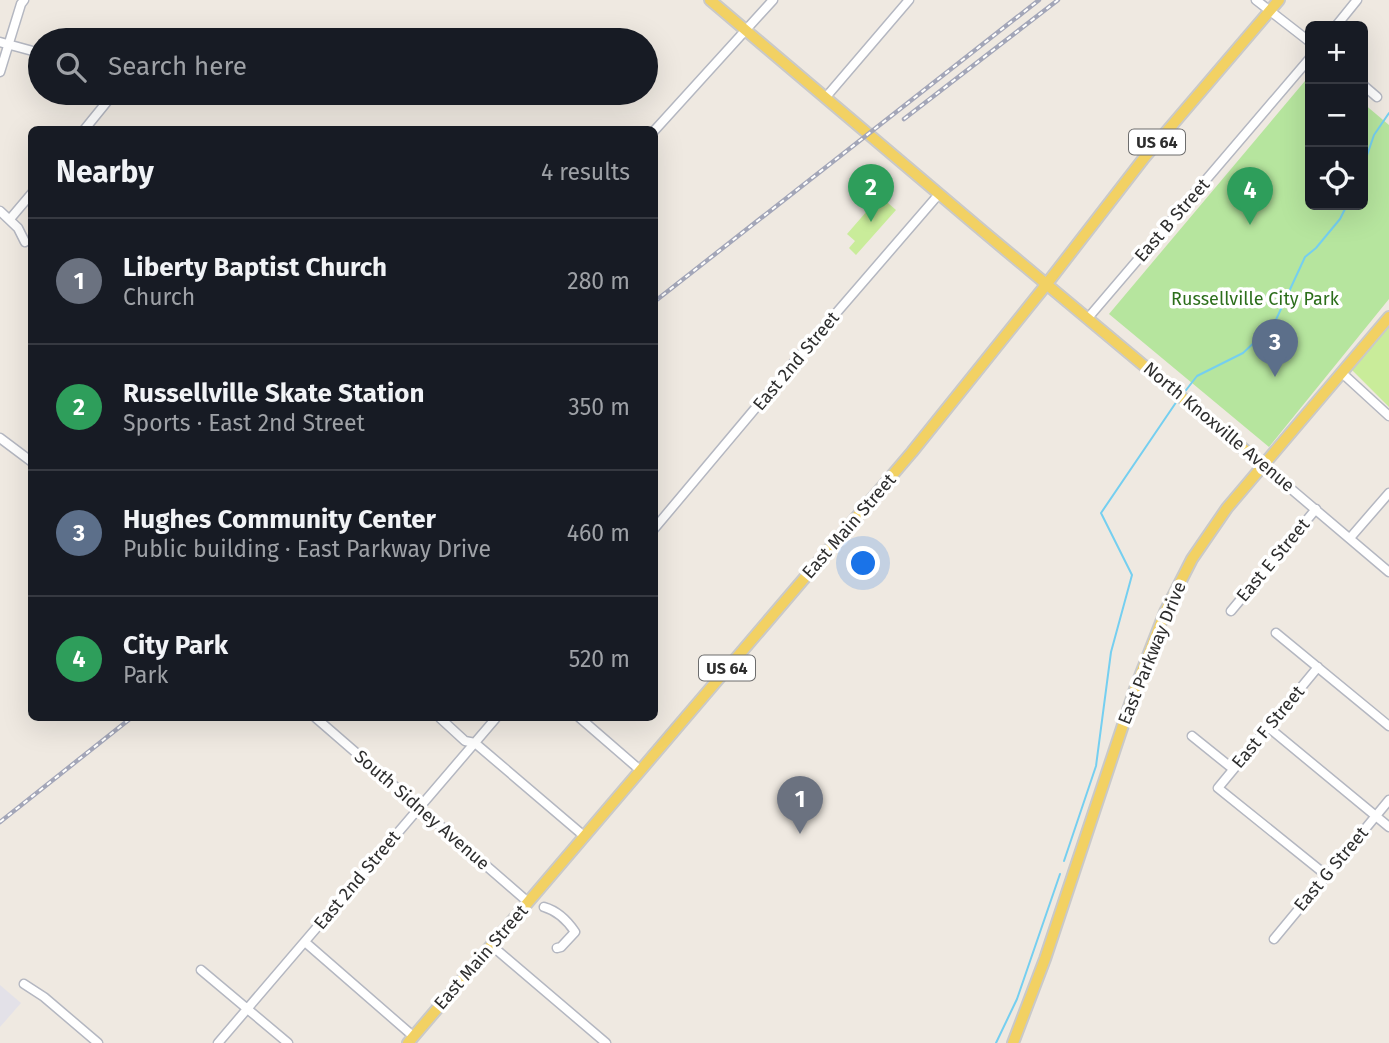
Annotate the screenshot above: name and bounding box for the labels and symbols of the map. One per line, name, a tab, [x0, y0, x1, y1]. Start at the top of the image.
road number: US 64	[1129, 130, 1185, 154]
pin: 2	[848, 164, 894, 222]
pin: 4	[1227, 167, 1273, 225]
street label: East B Street	[1130, 173, 1214, 266]
park label: Russellville City Park	[1171, 288, 1340, 310]
street label: East 2nd Street	[748, 307, 844, 415]
pin: 3	[1252, 319, 1298, 377]
street label: North Knoxville Avenue	[1139, 357, 1299, 497]
street label: East Main Street	[797, 469, 901, 583]
street label: East E Street	[1232, 514, 1315, 606]
your location	[846, 546, 880, 580]
street label: East Parkway Drive	[1113, 578, 1191, 728]
road number: US 64	[699, 656, 755, 680]
street label: East F Street	[1227, 681, 1309, 773]
street label: South Sidney Avenue	[350, 745, 494, 875]
pin: 1	[777, 776, 823, 834]
street label: East G Street	[1289, 822, 1373, 916]
street label: East 2nd Street	[309, 826, 405, 934]
street label: East Main Street	[429, 900, 533, 1014]

